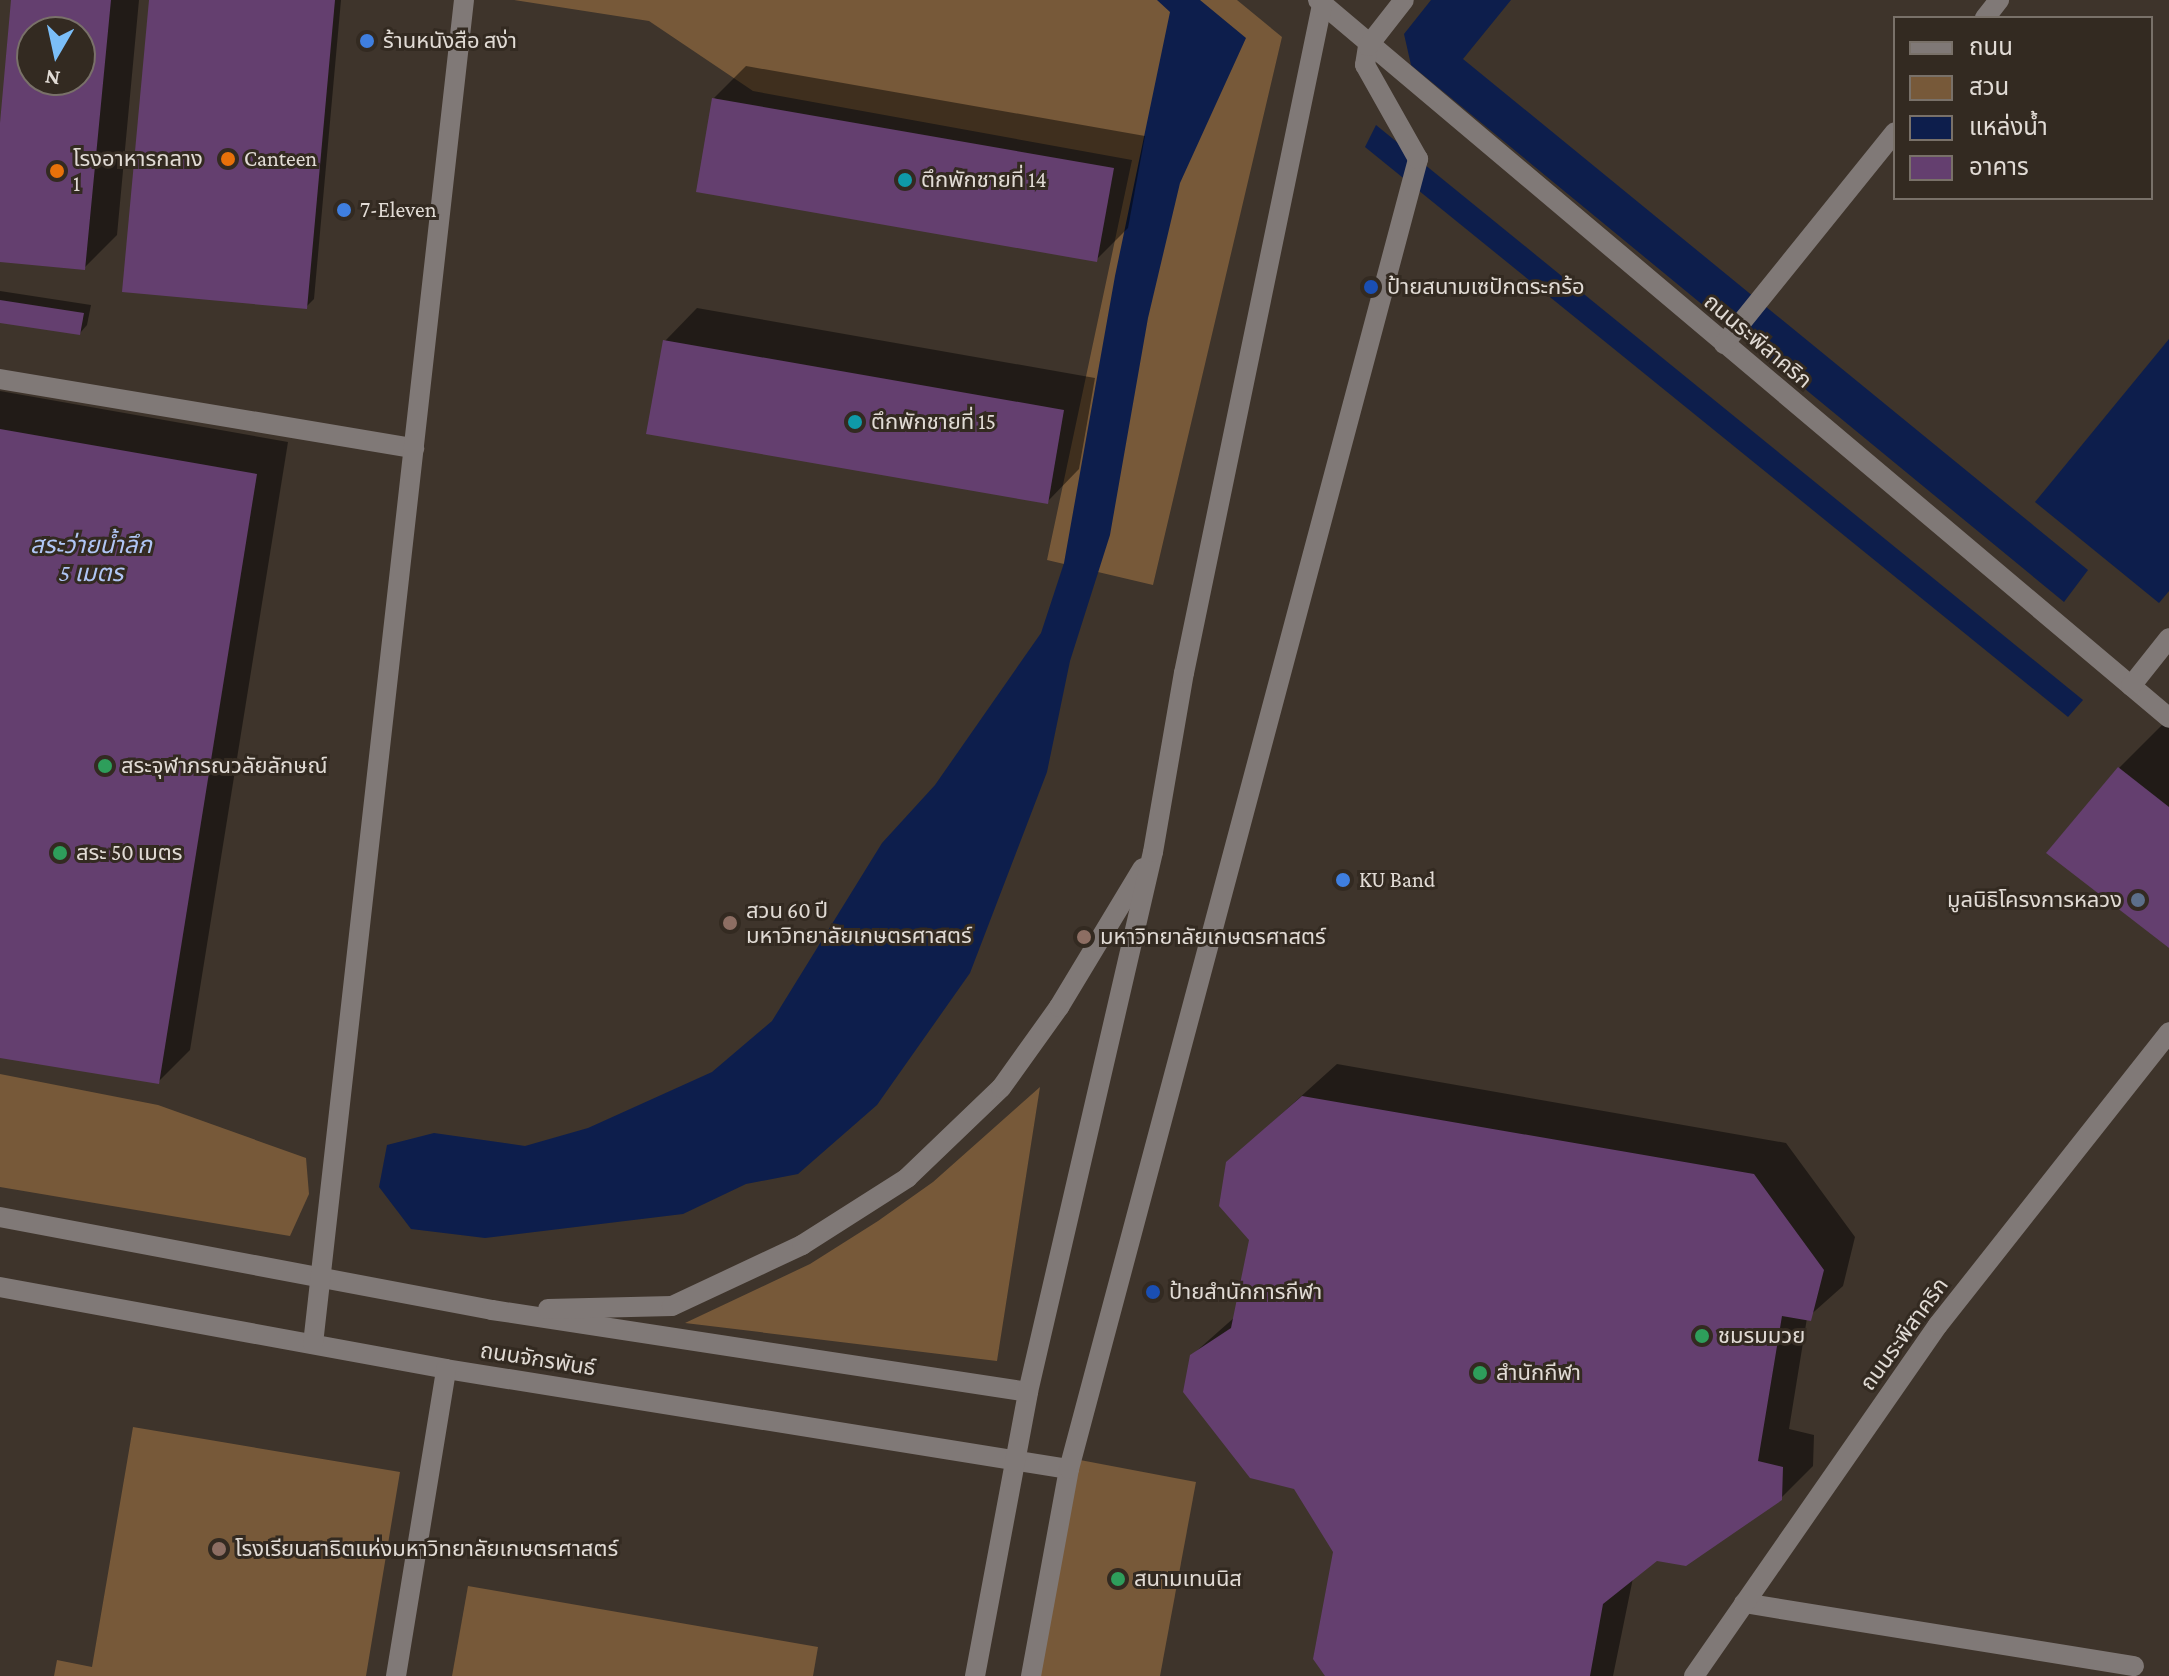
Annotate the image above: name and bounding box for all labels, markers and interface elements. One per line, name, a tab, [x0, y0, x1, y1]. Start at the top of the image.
north arrow	[16, 16, 96, 96]
legend	[1893, 16, 2153, 200]
place label: ร้านหนังสือ สง่า	[383, 28, 517, 54]
marker: ร้านหนังสือ สง่า	[358, 32, 376, 50]
text: ถนน	[1969, 33, 2013, 60]
text: N	[43, 65, 62, 92]
text: สวน	[1969, 73, 2009, 100]
text: แหล่งน้ำ	[1969, 113, 2048, 140]
place label: โรงอาหารกลาง 1	[73, 145, 203, 196]
place label: Canteen	[244, 146, 317, 172]
marker: Canteen	[219, 150, 237, 168]
text: อาคาร	[1969, 153, 2029, 180]
marker: โรงอาหารกลาง 1	[48, 162, 66, 180]
place label: ตึกพักชายที่ 14	[921, 167, 1047, 193]
marker: ตึกพักชายที่ 14	[896, 171, 914, 189]
place label: 7-Eleven	[360, 197, 437, 223]
marker: 7-Eleven	[335, 201, 353, 219]
place label: ป้ายสนามเซปักตระกร้อ	[1387, 274, 1585, 300]
marker: ป้ายสนามเซปักตระกร้อ	[1362, 278, 1380, 296]
street label: ถนนระพีสาคริก	[1699, 288, 1817, 394]
place label: ตึกพักชายที่ 15	[871, 409, 996, 435]
marker: ตึกพักชายที่ 15	[846, 413, 864, 431]
water label: สระว่ายน้ำลึก 5 เมตร	[30, 531, 152, 587]
place label: สระจุฬาภรณวลัยลักษณ์	[121, 753, 327, 779]
marker: สระจุฬาภรณวลัยลักษณ์	[96, 757, 114, 775]
place label: สระ 50 เมตร	[76, 840, 183, 866]
marker: สระ 50 เมตร	[51, 844, 69, 862]
place label: KU Band	[1359, 867, 1435, 893]
marker: KU Band	[1334, 871, 1352, 889]
place label: มูลนิธิโครงการหลวง	[1947, 887, 2122, 913]
marker: มูลนิธิโครงการหลวง	[2129, 891, 2147, 909]
place label: สวน 60 ปี มหาวิทยาลัยเกษตรศาสตร์	[746, 897, 972, 948]
marker: สวน 60 ปี มหาวิทยาลัยเกษตรศาสตร์	[721, 914, 739, 932]
place label: มหาวิทยาลัยเกษตรศาสตร์	[1100, 924, 1326, 950]
marker: มหาวิทยาลัยเกษตรศาสตร์	[1075, 928, 1093, 946]
street label: ถนนระพีสาคริก	[1854, 1273, 1954, 1395]
place label: ป้ายสำนักการกีฬา	[1169, 1279, 1322, 1305]
marker: ป้ายสำนักการกีฬา	[1144, 1283, 1162, 1301]
place label: ชมรมมวย	[1718, 1323, 1805, 1349]
marker: ชมรมมวย	[1693, 1327, 1711, 1345]
street label: ถนนจักรพันธ์	[478, 1337, 598, 1381]
place label: สำนักกีฬา	[1496, 1360, 1581, 1386]
marker: สำนักกีฬา	[1471, 1364, 1489, 1382]
place label: โรงเรียนสาธิตแห่งมหาวิทยาลัยเกษตรศาสตร์	[235, 1536, 618, 1562]
marker: โรงเรียนสาธิตแห่งมหาวิทยาลัยเกษตรศาสตร์	[210, 1540, 228, 1558]
place label: สนามเทนนิส	[1134, 1566, 1242, 1592]
marker: สนามเทนนิส	[1109, 1570, 1127, 1588]

